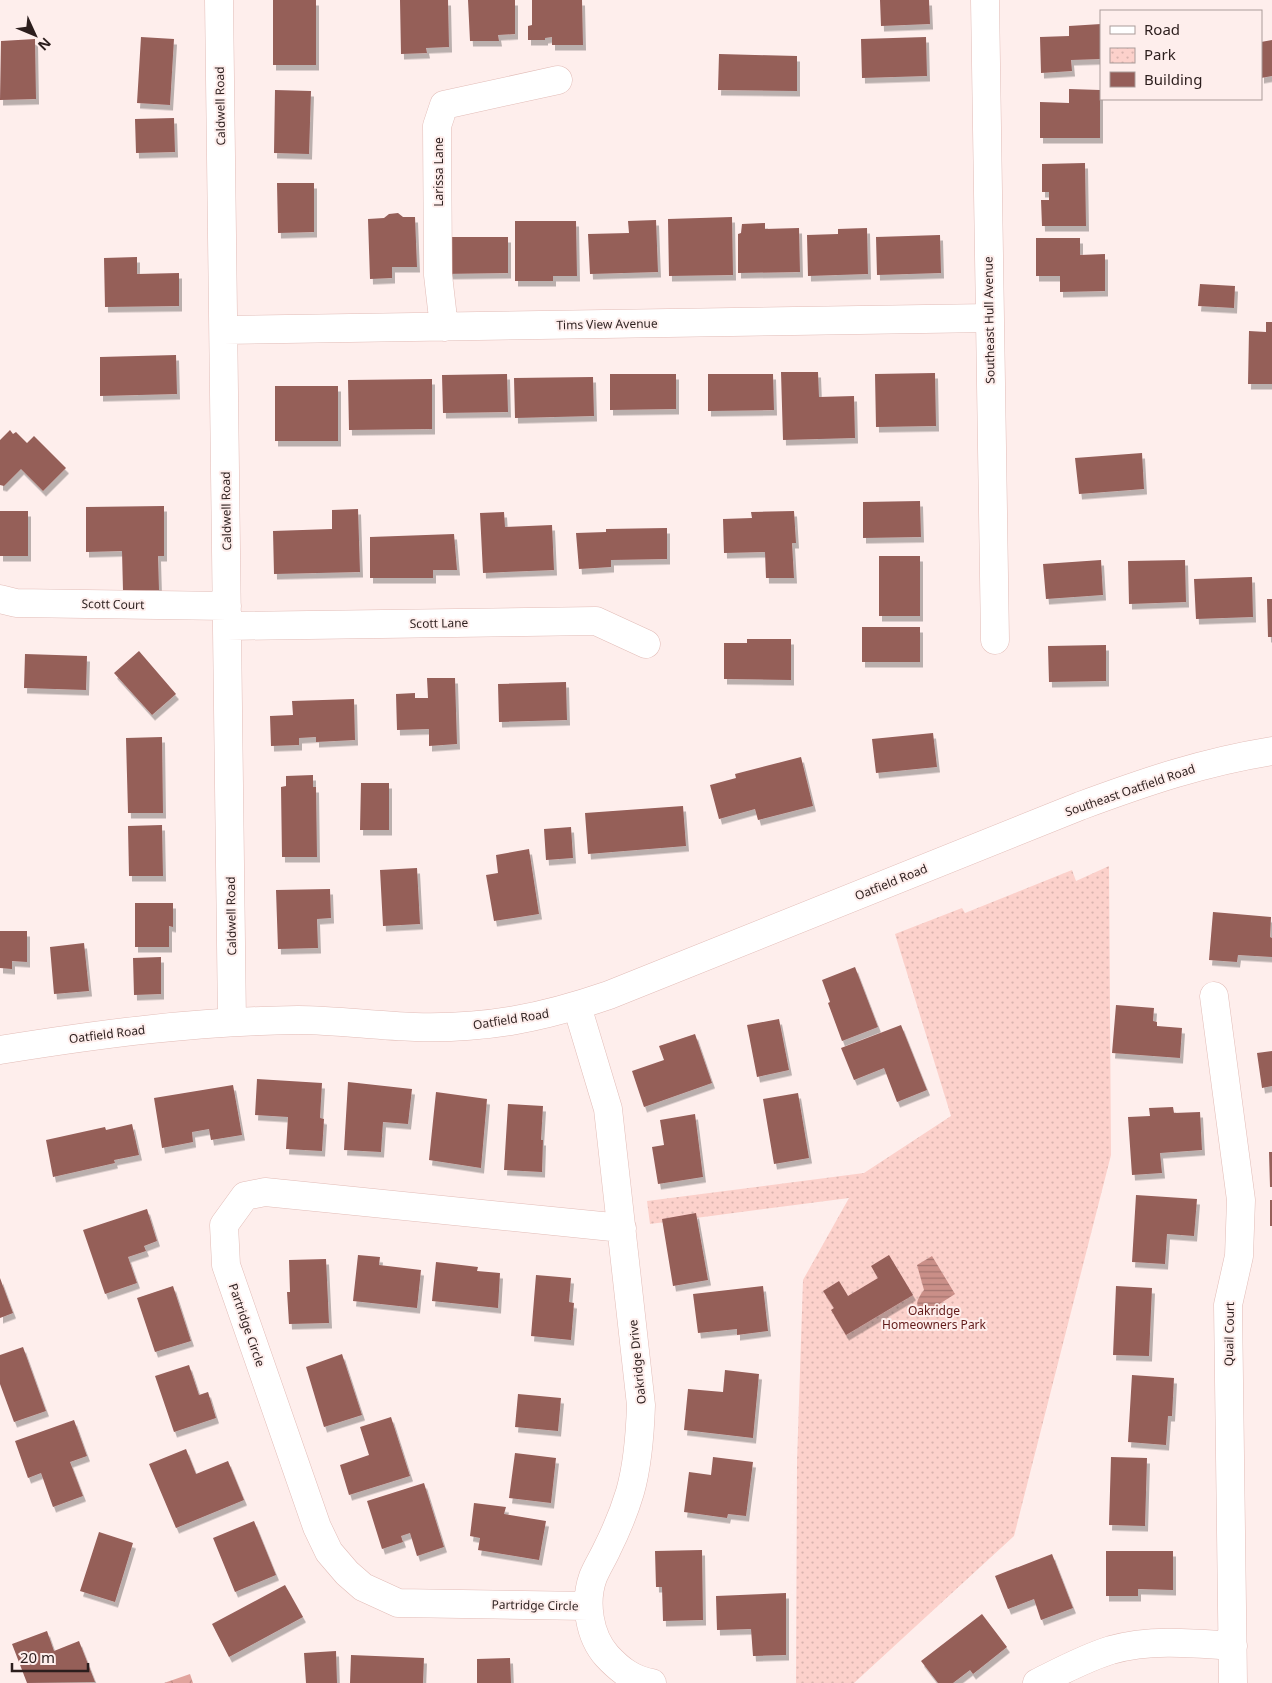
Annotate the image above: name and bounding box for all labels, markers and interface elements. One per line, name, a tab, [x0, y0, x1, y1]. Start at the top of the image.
north arrow	[10, 10, 60, 60]
legend	[1100, 10, 1262, 100]
text: Road	[1144, 19, 1180, 39]
text: N	[34, 34, 56, 55]
text: Park	[1144, 44, 1176, 64]
street label: Caldwell Road	[211, 66, 229, 146]
text: Building	[1144, 69, 1202, 89]
street label: Larissa Lane	[430, 137, 447, 207]
street label: Southeast Hull Avenue	[979, 256, 999, 384]
street label: Tims View Avenue	[556, 315, 658, 333]
street label: Caldwell Road	[217, 471, 235, 551]
street label: Scott Court	[81, 595, 145, 613]
street label: Scott Lane	[410, 614, 469, 632]
street label: Southeast Oatfield Road	[1063, 760, 1197, 820]
street label: Oatfield Road	[852, 860, 930, 904]
street label: Caldwell Road	[222, 876, 240, 956]
street label: Oatfield Road	[472, 1005, 550, 1033]
street label: Oatfield Road	[68, 1021, 146, 1047]
street label: Partridge Circle	[225, 1281, 269, 1369]
street label: Quail Court	[1220, 1301, 1238, 1366]
park label: Oakridge Homeowners Park	[882, 1302, 987, 1333]
street label: Oakridge Drive	[624, 1319, 650, 1405]
street label: Partridge Circle	[491, 1596, 579, 1614]
scale bar	[12, 1640, 89, 1672]
text: 20 m	[20, 1647, 55, 1667]

